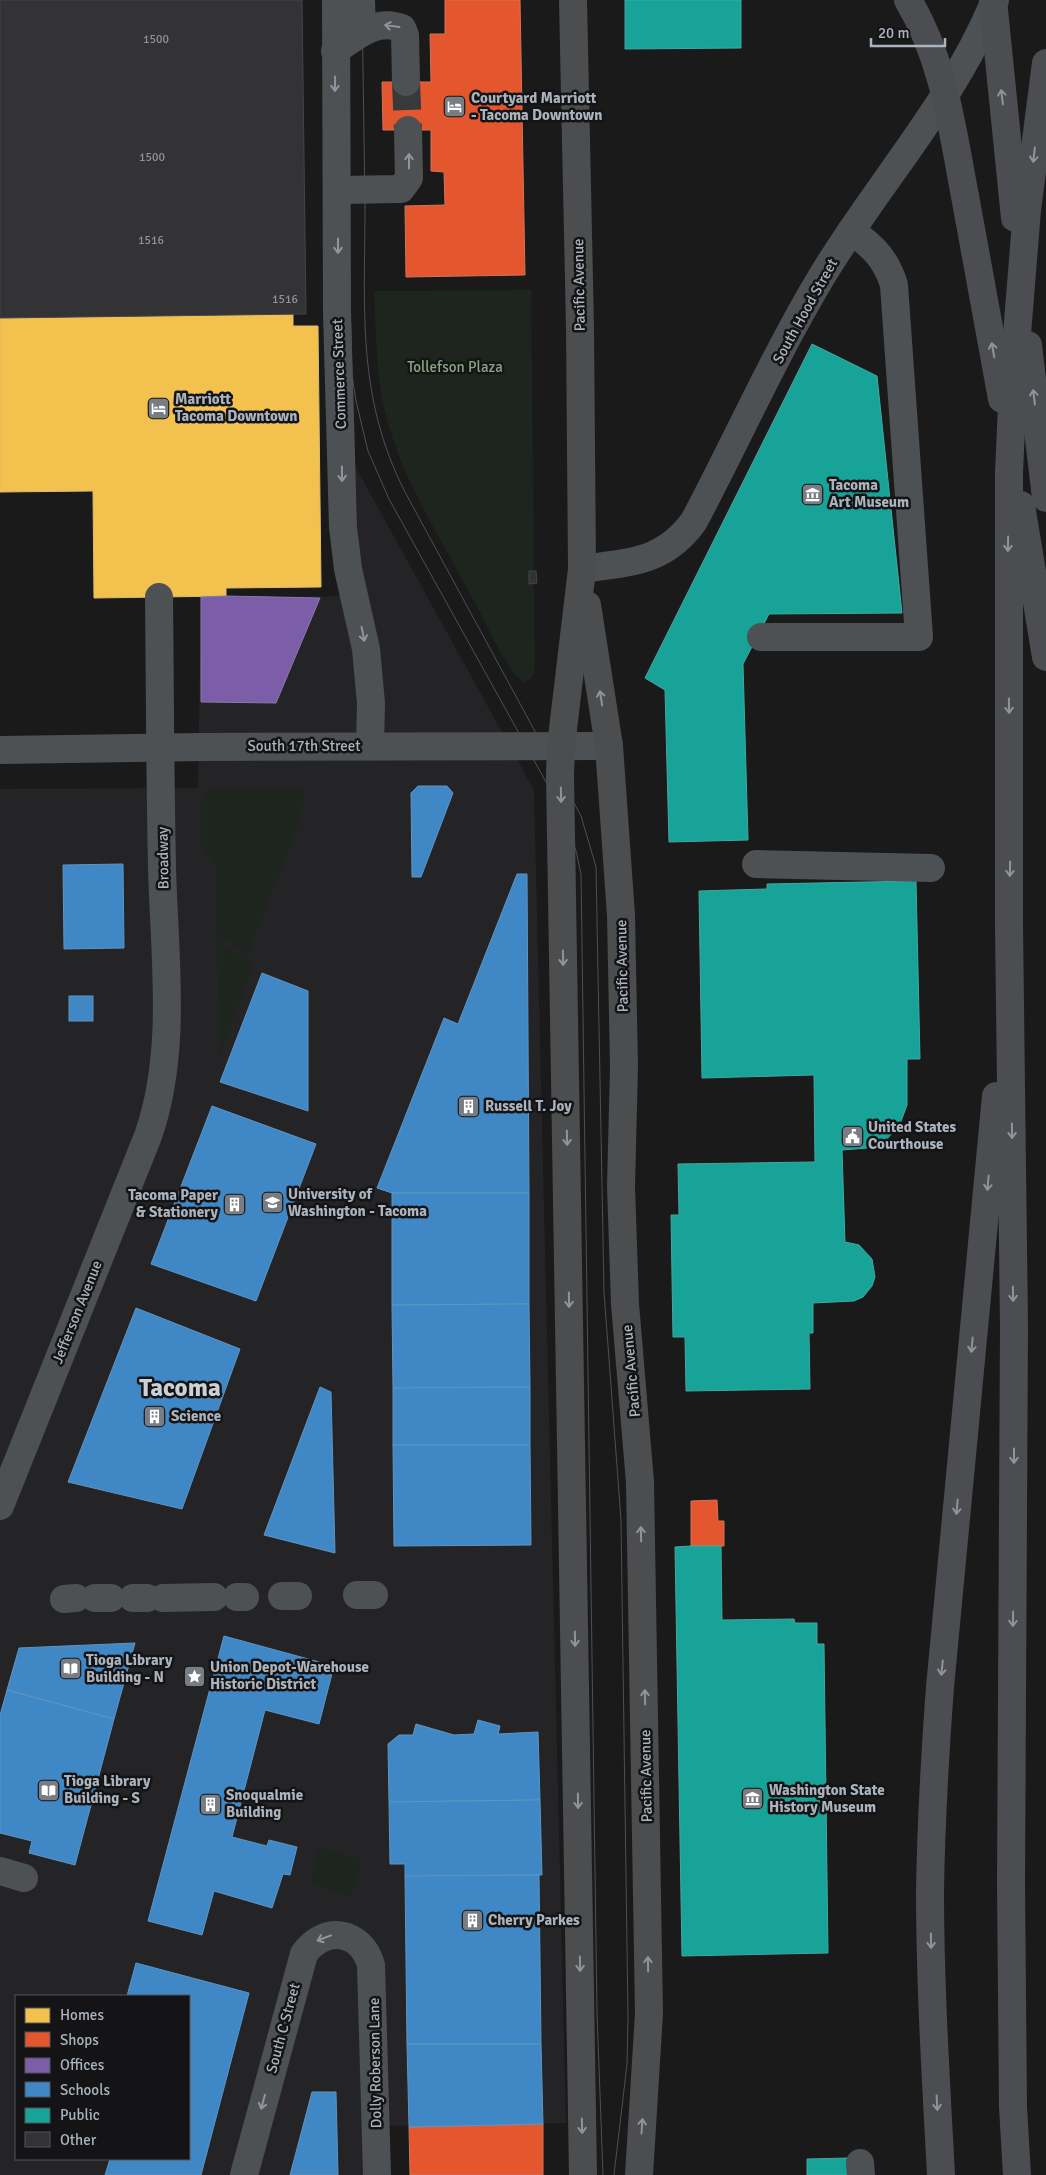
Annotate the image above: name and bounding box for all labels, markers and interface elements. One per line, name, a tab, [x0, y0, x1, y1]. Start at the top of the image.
scale bar	[871, 15, 945, 47]
one-way arrow	[384, 21, 400, 31]
text: 20 m	[878, 24, 909, 42]
house number: 1500	[143, 32, 169, 47]
one-way arrow	[330, 75, 340, 91]
place label: Courtyard Marriott - Tacoma Downtown	[471, 89, 602, 124]
one-way arrow	[997, 89, 1007, 105]
hotel icon: Courtyard Marriott - Tacoma Downtown	[443, 95, 467, 119]
one-way arrow	[1029, 146, 1039, 162]
house number: 1500	[139, 150, 165, 165]
one-way arrow	[404, 154, 414, 170]
house number: 1516	[138, 233, 164, 248]
one-way arrow	[333, 238, 343, 254]
street label: Pacific Avenue	[569, 238, 589, 332]
street label: South Hood Street	[769, 255, 841, 367]
house number: 1516	[272, 292, 298, 307]
street label: Commerce Street	[328, 319, 350, 429]
one-way arrow	[988, 342, 997, 358]
park label: Tollefson Plaza	[407, 358, 503, 376]
place label: Marriott Tacoma Downtown	[175, 390, 297, 425]
one-way arrow	[1029, 390, 1039, 406]
hotel icon: Marriott Tacoma Downtown	[147, 396, 171, 420]
one-way arrow	[337, 465, 347, 481]
place label: Tacoma Art Museum	[829, 476, 909, 511]
museum icon: Tacoma Art Museum	[801, 482, 825, 506]
one-way arrow	[1003, 535, 1013, 551]
one-way arrow	[359, 626, 369, 642]
one-way arrow	[596, 691, 606, 707]
one-way arrow	[1004, 698, 1014, 714]
street label: South 17th Street	[247, 737, 361, 755]
one-way arrow	[556, 787, 565, 803]
street label: Broadway	[153, 827, 173, 889]
one-way arrow	[1005, 860, 1015, 876]
street label: Pacific Avenue	[612, 919, 632, 1013]
one-way arrow	[559, 949, 568, 965]
building icon: Russell T. Joy	[457, 1094, 481, 1118]
place label: Russell T. Joy	[485, 1097, 572, 1115]
place label: United States Courthouse	[868, 1118, 957, 1153]
one-way arrow	[1007, 1123, 1017, 1139]
public building icon: United States Courthouse	[840, 1124, 864, 1148]
one-way arrow	[562, 1129, 571, 1145]
one-way arrow	[983, 1175, 993, 1191]
place label: University of Washington - Tacoma	[288, 1185, 427, 1220]
place label: Tacoma Paper & Stationery	[128, 1186, 219, 1221]
school or university icon: University of Washington - Tacoma	[260, 1191, 284, 1215]
building icon: Tacoma Paper & Stationery	[222, 1192, 246, 1216]
street label: Jefferson Avenue	[48, 1258, 106, 1366]
one-way arrow	[1009, 1286, 1018, 1302]
one-way arrow	[565, 1292, 574, 1308]
street label: Pacific Avenue	[618, 1324, 644, 1418]
one-way arrow	[968, 1336, 977, 1352]
district label: Tacoma	[139, 1372, 221, 1403]
building icon: Science	[143, 1404, 167, 1428]
place label: Science	[171, 1407, 221, 1425]
one-way arrow	[1009, 1448, 1019, 1464]
one-way arrow	[952, 1498, 962, 1514]
one-way arrow	[636, 1526, 646, 1542]
one-way arrow	[1008, 1610, 1018, 1627]
one-way arrow	[570, 1630, 580, 1647]
place label: Tioga Library Building - N	[86, 1651, 173, 1686]
library icon: Tioga Library Building - N	[58, 1657, 82, 1681]
place label: Union Depot-Warehouse Historic District	[210, 1658, 369, 1693]
one-way arrow	[937, 1660, 947, 1676]
place icon: Union Depot-Warehouse Historic District	[182, 1664, 206, 1688]
one-way arrow	[640, 1689, 649, 1705]
street label: Pacific Avenue	[636, 1729, 656, 1823]
place label: Tioga Library Building - S	[64, 1772, 151, 1807]
library icon: Tioga Library Building - S	[36, 1778, 60, 1802]
place label: Washington State History Museum	[769, 1781, 885, 1816]
place label: Snoqualmie Building	[226, 1786, 303, 1821]
museum icon: Washington State History Museum	[741, 1787, 765, 1811]
building icon: Snoqualmie Building	[198, 1792, 222, 1816]
one-way arrow	[573, 1793, 582, 1809]
building icon: Cherry Parkes	[460, 1908, 484, 1932]
place label: Cherry Parkes	[488, 1911, 580, 1929]
one-way arrow	[926, 1932, 936, 1948]
one-way arrow	[317, 1934, 332, 1943]
one-way arrow	[575, 1956, 585, 1972]
one-way arrow	[643, 1956, 653, 1972]
street label: South C Street	[262, 1981, 304, 2075]
legend	[15, 1995, 190, 2160]
street label: Dolly Roberson Lane	[365, 1998, 385, 2128]
text: Homes	[60, 2006, 104, 2024]
text: Shops	[60, 2031, 99, 2049]
text: Offices	[60, 2056, 105, 2074]
text: Schools	[60, 2081, 111, 2099]
one-way arrow	[258, 2093, 268, 2109]
one-way arrow	[932, 2095, 941, 2111]
text: Public	[60, 2106, 100, 2124]
one-way arrow	[577, 2118, 587, 2134]
one-way arrow	[637, 2119, 647, 2135]
text: Other	[60, 2131, 97, 2149]

